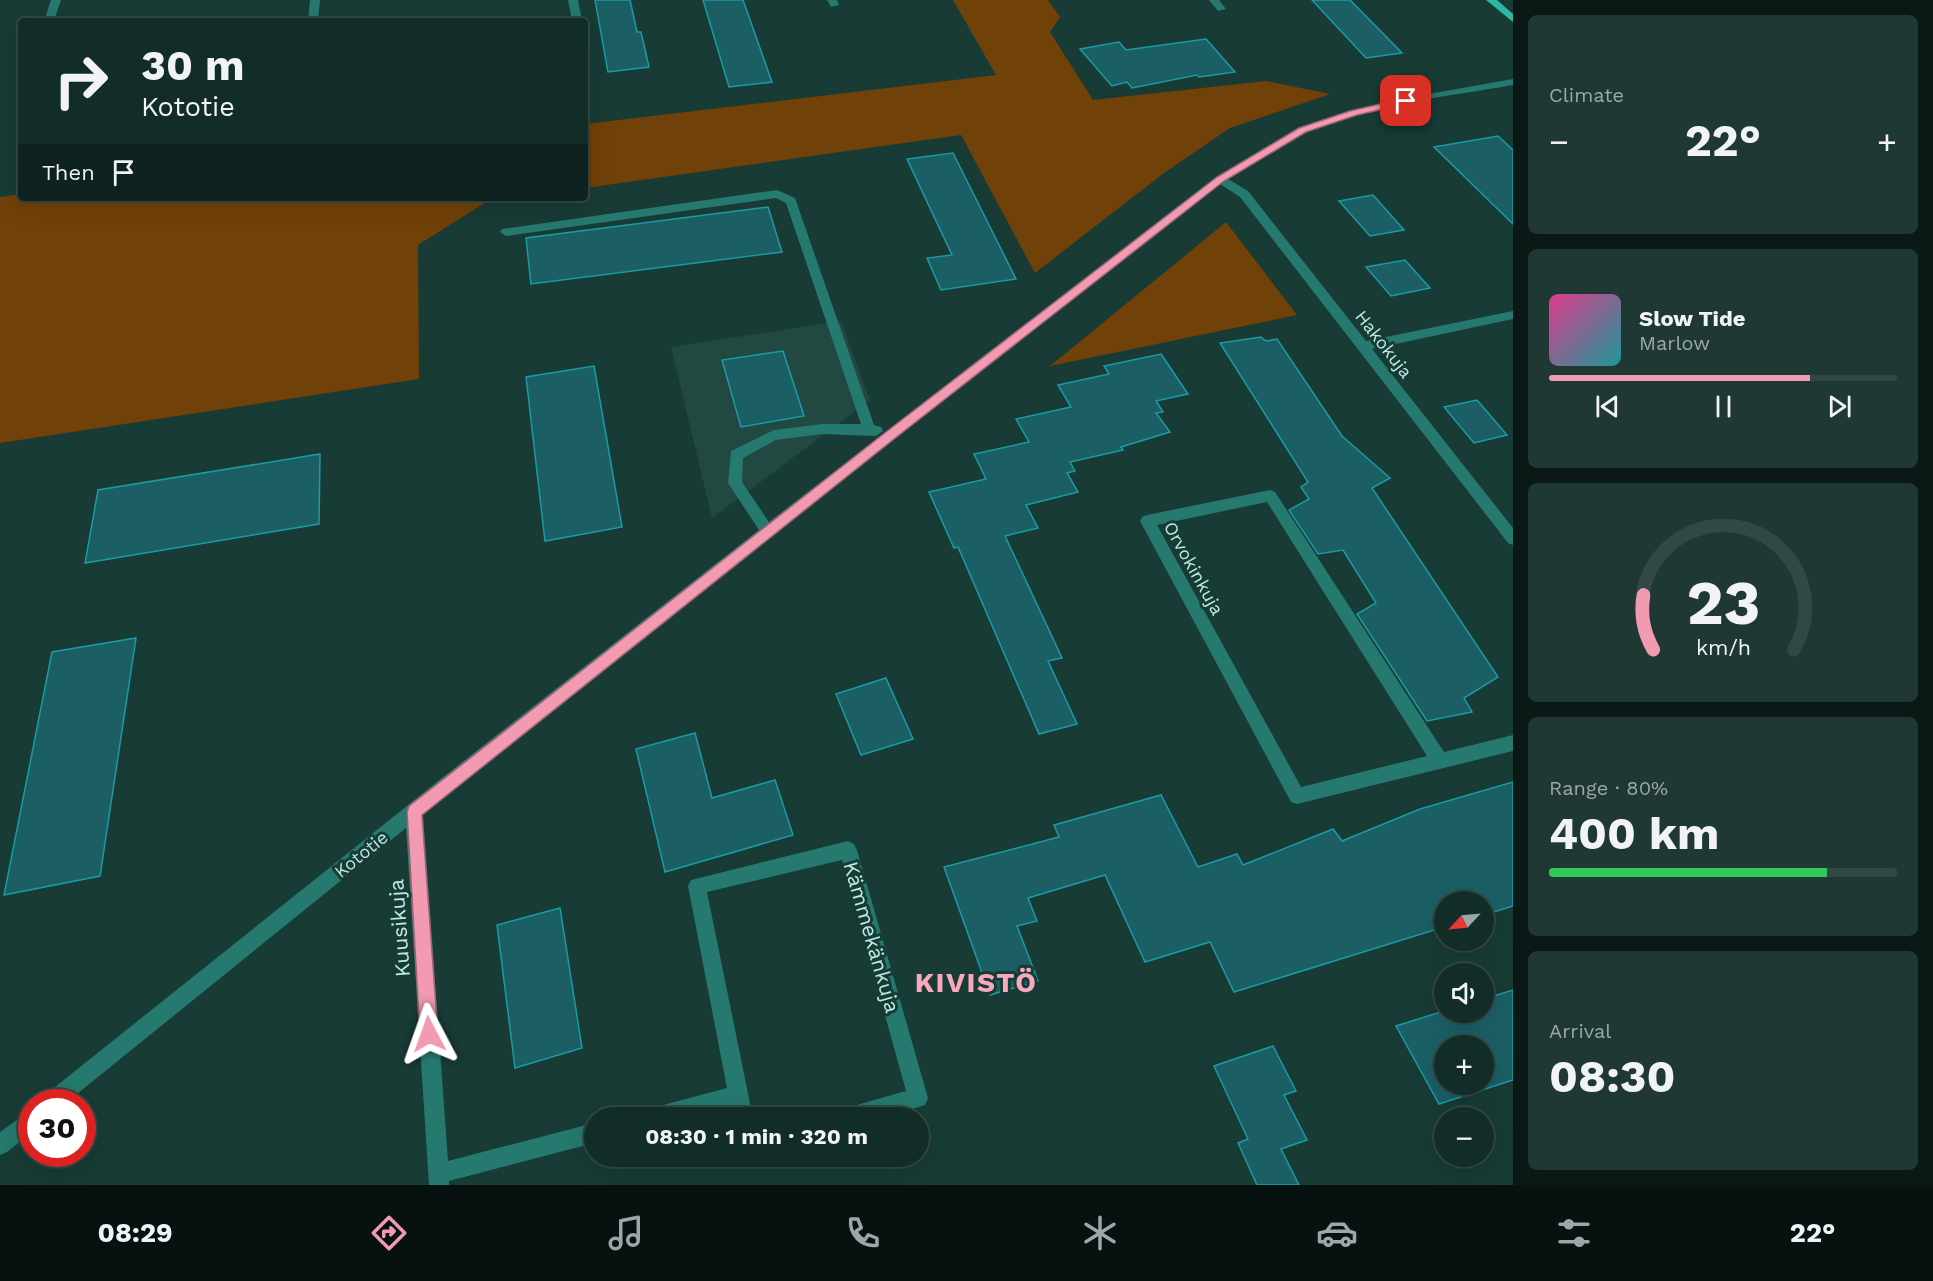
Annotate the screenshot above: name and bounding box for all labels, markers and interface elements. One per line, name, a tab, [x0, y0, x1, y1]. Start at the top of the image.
text: 30 m	[141, 41, 245, 90]
icon: right	[42, 42, 120, 120]
pin	[1380, 75, 1431, 126]
text: Climate	[1549, 83, 1624, 107]
icon: arrive	[1389, 84, 1422, 117]
text: Kototie	[141, 91, 235, 123]
text: 22°	[1685, 114, 1761, 167]
text: −	[1549, 122, 1569, 161]
text: +	[1877, 122, 1897, 161]
icon: arrive	[107, 156, 140, 189]
text: Then	[42, 160, 95, 185]
street label: Hakokuja	[1351, 306, 1417, 382]
text: Slow Tide	[1639, 306, 1746, 331]
text: Marlow	[1639, 331, 1710, 355]
icon: previous	[1591, 390, 1624, 423]
icon: pause	[1707, 390, 1740, 423]
icon: next	[1823, 390, 1856, 423]
street label: Orvokinkuja	[1160, 518, 1228, 618]
text: 23	[1686, 566, 1760, 639]
text: km/h	[1695, 635, 1751, 660]
text: Range · 80%	[1549, 776, 1668, 800]
text: 400 km	[1549, 807, 1719, 860]
street label: Kototie	[330, 826, 392, 882]
street label: Kämmekänkuja	[838, 858, 906, 1016]
street label: Kuusikuja	[383, 878, 415, 978]
north arrow	[1434, 891, 1494, 951]
map controls	[1434, 891, 1494, 1167]
button: sound	[1434, 963, 1494, 1023]
district label: KIVISTÖ	[915, 966, 1037, 999]
position arrow	[397, 1002, 461, 1066]
text: Arrival	[1549, 1019, 1611, 1043]
button: +	[1434, 1035, 1494, 1095]
text: 08:30	[1549, 1050, 1675, 1103]
speed limit sign: 30	[18, 1089, 96, 1167]
button: −	[1434, 1107, 1494, 1167]
text: 08:30 · 1 min · 320 m	[645, 1124, 868, 1149]
icon: directions	[368, 1212, 410, 1254]
icon: music	[605, 1212, 647, 1254]
icon: phone	[842, 1212, 884, 1254]
icon: climate	[1079, 1212, 1121, 1254]
icon: car	[1316, 1212, 1358, 1254]
icon: filters	[1553, 1212, 1595, 1254]
text: 08:29	[98, 1217, 173, 1249]
text: 22°	[1790, 1217, 1835, 1249]

